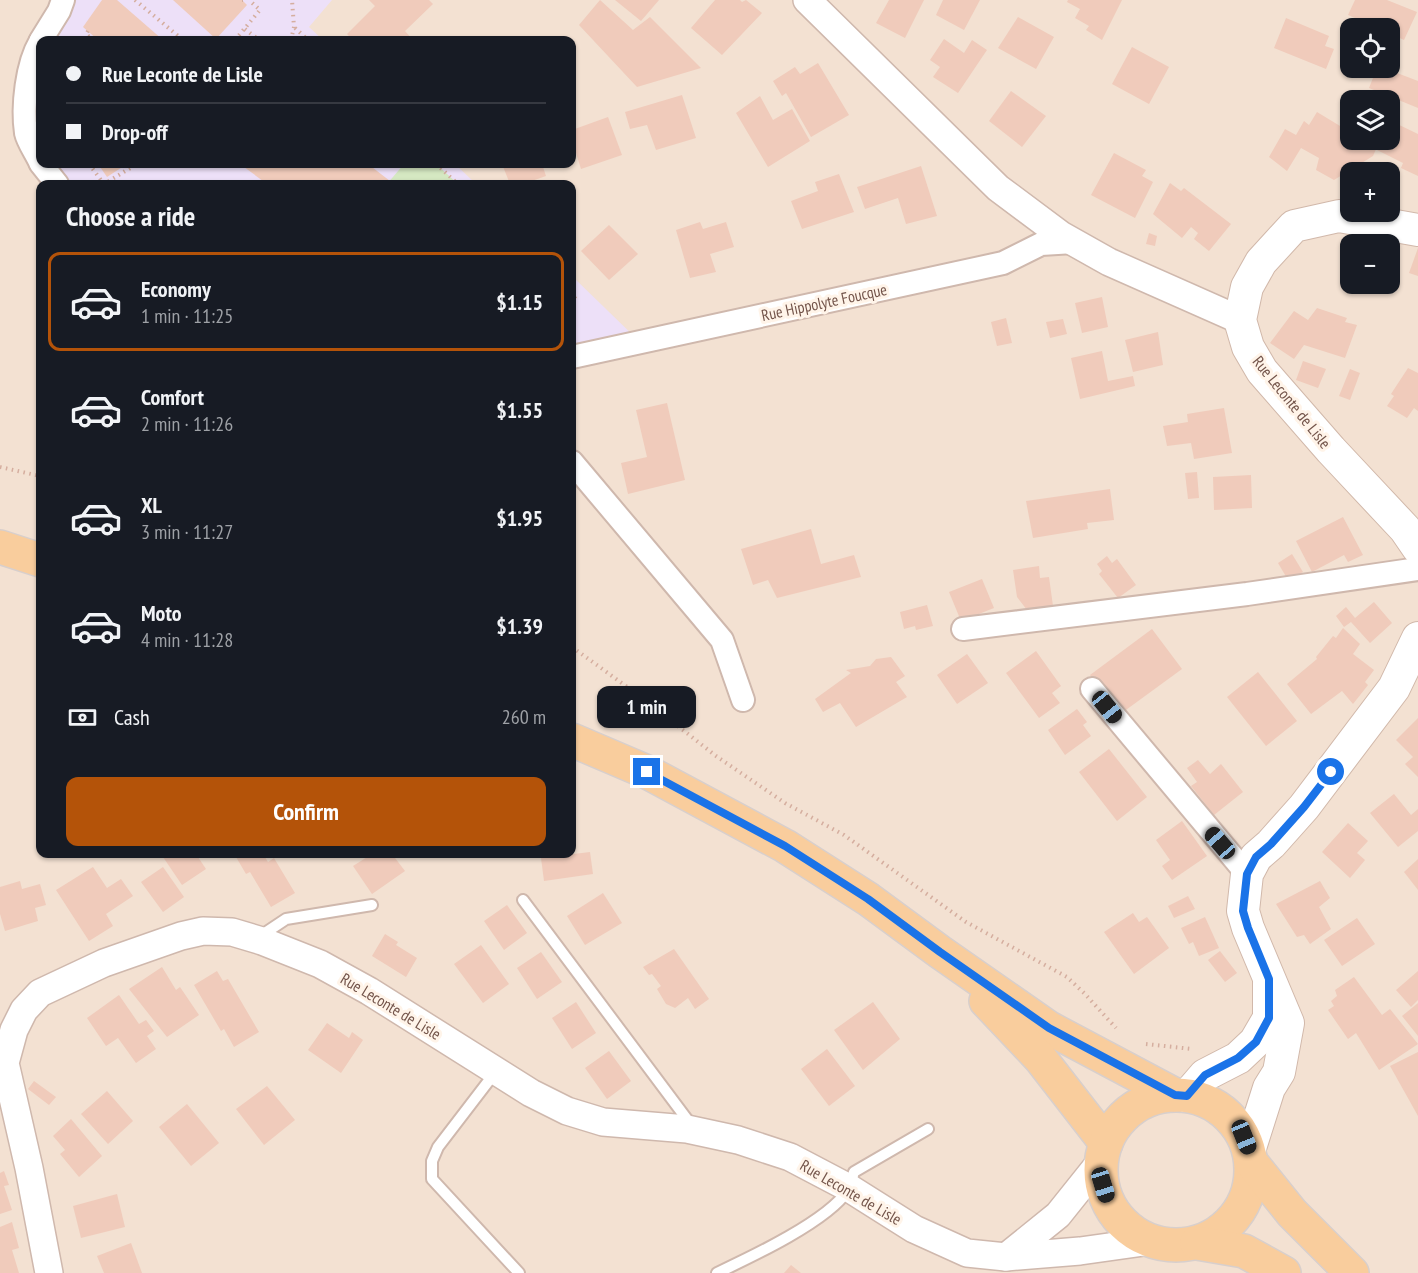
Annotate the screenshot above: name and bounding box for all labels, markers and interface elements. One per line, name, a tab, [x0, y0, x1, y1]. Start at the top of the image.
map controls	[1340, 18, 1400, 294]
button: locate	[1340, 18, 1400, 78]
text: Rue Leconte de Lisle	[102, 60, 263, 88]
button: layers	[1340, 90, 1400, 150]
text: Drop-off	[102, 118, 168, 146]
button: +	[1340, 162, 1400, 222]
text: Choose a ride	[66, 199, 195, 233]
button: −	[1340, 234, 1400, 294]
icon: car	[69, 275, 123, 329]
text: Economy	[141, 275, 211, 303]
street label: Rue Hippolyte Foucque	[759, 279, 889, 325]
text: $1.15	[496, 288, 543, 316]
text: 1 min · 11:25	[141, 303, 233, 329]
street label: Rue Leconte de Lisle	[1249, 352, 1335, 452]
icon: car	[69, 383, 123, 437]
text: Comfort	[141, 383, 204, 411]
text: $1.55	[496, 396, 543, 424]
text: 2 min · 11:26	[141, 411, 233, 437]
icon: car	[69, 491, 123, 545]
text: XL	[141, 491, 162, 519]
text: $1.95	[496, 504, 543, 532]
text: 3 min · 11:27	[141, 519, 233, 545]
icon: car	[69, 599, 123, 653]
text: Moto	[141, 599, 182, 627]
text: $1.39	[496, 612, 543, 640]
text: 4 min · 11:28	[141, 627, 233, 653]
callout: 1 min	[598, 685, 696, 727]
car	[1089, 687, 1125, 727]
text: 1 min	[626, 694, 667, 720]
icon: cash	[66, 701, 99, 734]
text: Cash	[114, 703, 150, 731]
text: 260 m	[502, 704, 546, 730]
route end	[633, 758, 660, 785]
route start	[1317, 758, 1344, 785]
button: Confirm	[66, 777, 546, 846]
car	[1201, 824, 1239, 862]
street label: Rue Leconte de Lisle	[337, 968, 445, 1044]
car	[1229, 1117, 1259, 1157]
street label: Rue Leconte de Lisle	[797, 1155, 905, 1229]
car	[1089, 1165, 1117, 1205]

